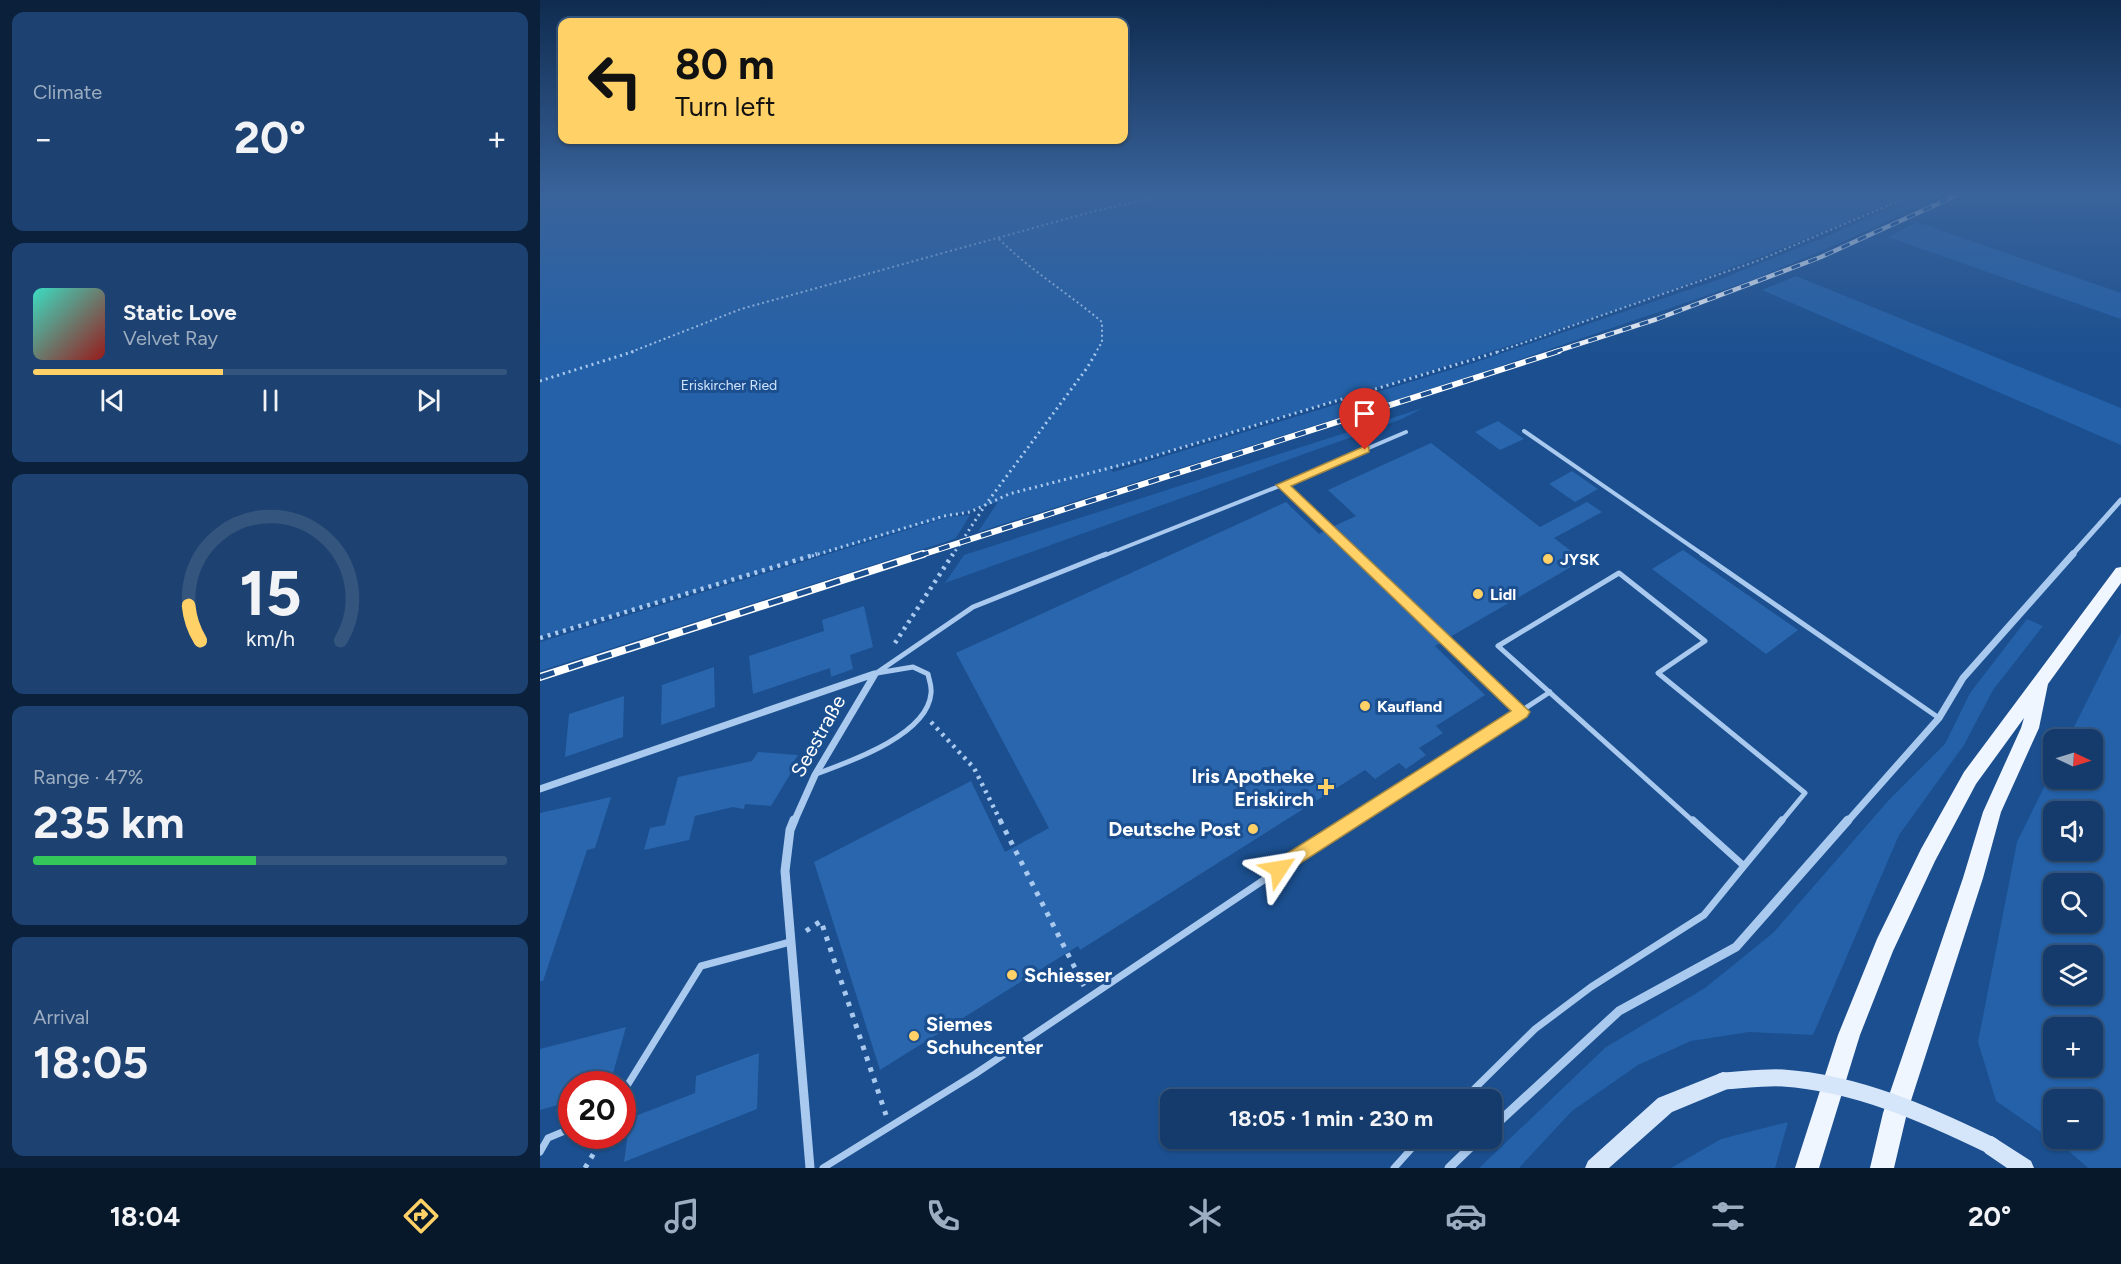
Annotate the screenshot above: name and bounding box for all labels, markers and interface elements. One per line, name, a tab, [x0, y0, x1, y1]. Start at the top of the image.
text: 80 m	[675, 39, 775, 90]
icon: left	[576, 42, 654, 120]
text: Climate	[33, 80, 102, 104]
text: Turn left	[675, 90, 775, 123]
text: 20°	[234, 110, 306, 164]
text: −	[33, 119, 54, 158]
text: +	[486, 119, 507, 158]
text: Static Love	[123, 299, 237, 326]
text: Velvet Ray	[123, 326, 218, 350]
park label: Eriskircher Ried	[681, 377, 777, 394]
icon: previous	[96, 384, 129, 417]
icon: pause	[254, 384, 287, 417]
icon: next	[412, 384, 445, 417]
pin	[1339, 388, 1390, 450]
icon: arrive	[1348, 397, 1381, 430]
place label: JYSK	[1560, 550, 1600, 569]
marker: JYSK	[1541, 552, 1555, 566]
text: 15	[239, 556, 301, 631]
place label: Lidl	[1490, 585, 1516, 604]
marker: Lidl	[1471, 587, 1485, 601]
text: km/h	[246, 626, 294, 651]
street label: Seestraße	[786, 691, 850, 781]
place label: Kaufland	[1377, 697, 1442, 716]
marker: Kaufland	[1358, 699, 1372, 713]
north arrow	[2043, 729, 2103, 789]
map controls	[2043, 729, 2103, 1149]
place label: Iris Apotheke Eriskirch	[1192, 764, 1314, 811]
text: Range · 47%	[33, 765, 143, 789]
marker: Iris Apotheke Eriskirch	[1319, 780, 1333, 794]
text: 235 km	[33, 795, 184, 849]
button: sound	[2043, 801, 2103, 861]
place label: Deutsche Post	[1108, 817, 1241, 841]
marker: Deutsche Post	[1246, 822, 1260, 836]
position arrow	[1247, 837, 1311, 901]
button: search	[2043, 873, 2103, 933]
button: layers	[2043, 945, 2103, 1005]
place label: Schiesser	[1024, 963, 1112, 987]
marker: Schiesser	[1005, 968, 1019, 982]
text: Arrival	[33, 1005, 89, 1029]
place label: Siemes Schuhcenter	[926, 1012, 1044, 1059]
button: +	[2043, 1017, 2103, 1077]
marker: Siemes Schuhcenter	[907, 1029, 921, 1043]
text: 18:05	[33, 1035, 148, 1089]
speed limit sign: 20	[558, 1071, 636, 1149]
button: −	[2043, 1089, 2103, 1149]
text: 18:05 · 1 min · 230 m	[1229, 1105, 1433, 1132]
icon: directions	[400, 1195, 442, 1237]
icon: music	[661, 1195, 703, 1237]
icon: phone	[922, 1195, 964, 1237]
icon: climate	[1184, 1195, 1226, 1237]
icon: car	[1445, 1195, 1487, 1237]
icon: filters	[1707, 1195, 1749, 1237]
text: 18:04	[110, 1200, 180, 1233]
text: 20°	[1968, 1200, 2011, 1233]

